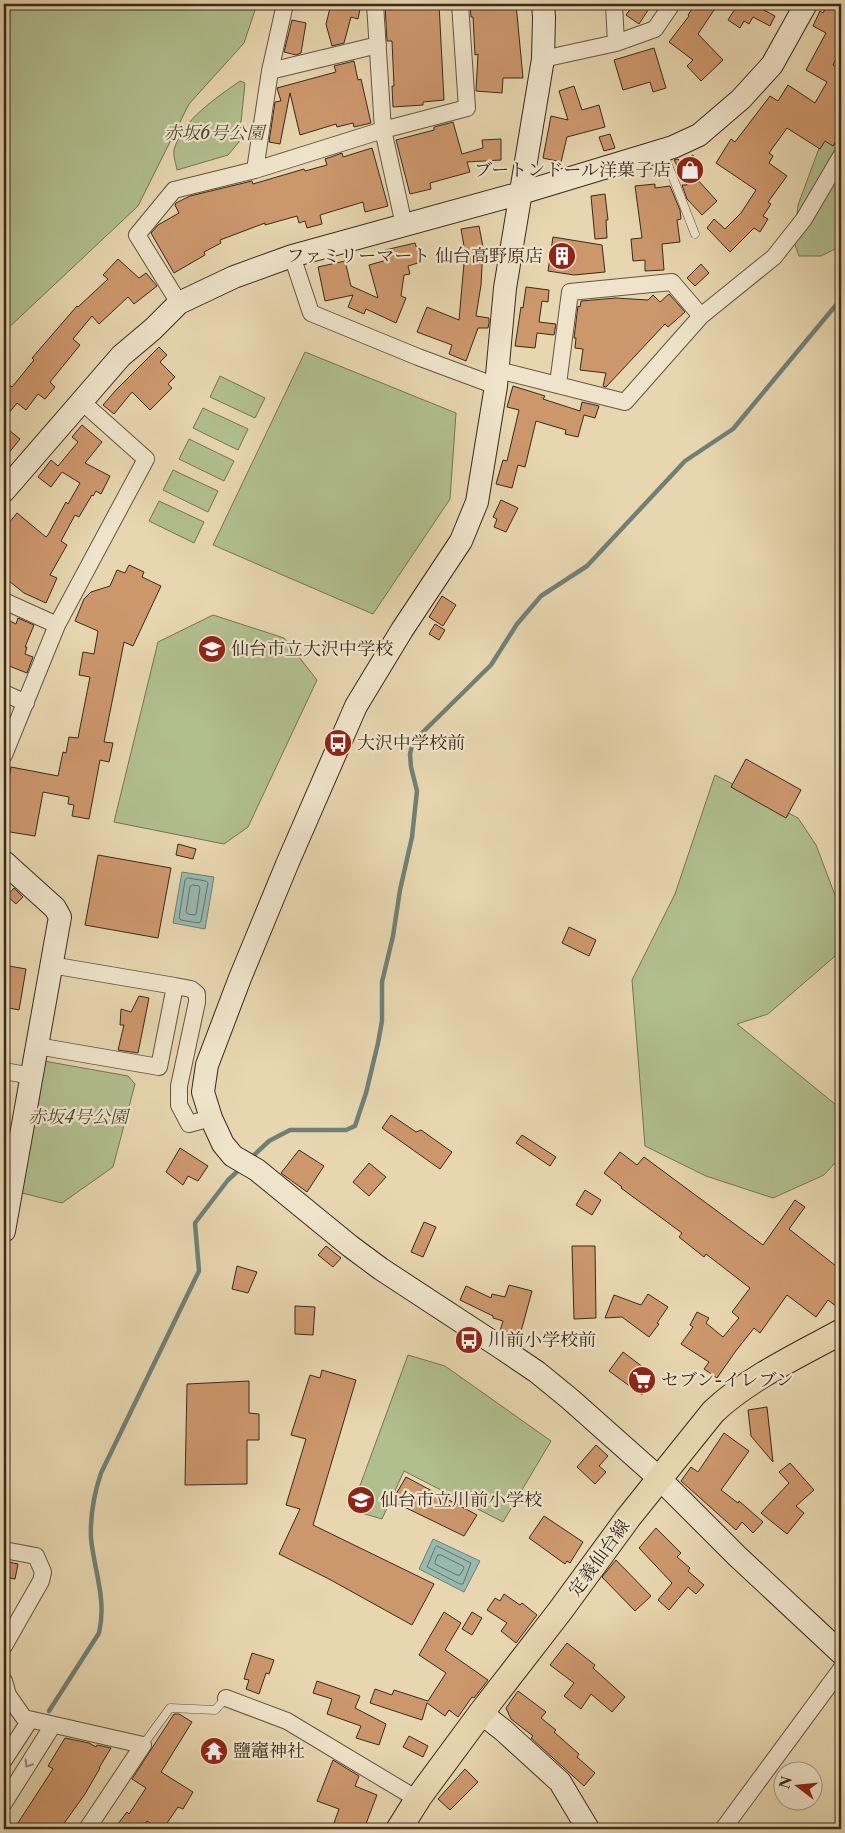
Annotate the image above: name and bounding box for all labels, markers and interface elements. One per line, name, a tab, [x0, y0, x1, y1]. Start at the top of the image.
park label: 赤坂6号公園	[164, 122, 267, 144]
shop icon: ブートンドール洋菓子店	[675, 155, 705, 185]
place label: ブートンドール洋菓子店	[474, 159, 671, 181]
building icon: ファミリーマート 仙台高野原店	[547, 241, 577, 271]
place label: ファミリーマート 仙台高野原店	[287, 245, 543, 267]
school or university icon: 仙台市立大沢中学校	[197, 634, 227, 664]
place label: 仙台市立大沢中学校	[231, 638, 393, 660]
bus stop icon: 大沢中学校前	[323, 728, 353, 758]
place label: 大沢中学校前	[357, 732, 465, 754]
park label: 赤坂4号公園	[28, 1106, 131, 1128]
bus stop icon: 川前小学校前	[454, 1325, 484, 1355]
place label: 川前小学校前	[488, 1329, 596, 1351]
supermarket icon: セブン-イレブン	[627, 1365, 657, 1395]
place label: セブン-イレブン	[661, 1369, 794, 1391]
school or university icon: 仙台市立川前小学校	[346, 1485, 376, 1515]
place label: 仙台市立川前小学校	[380, 1489, 542, 1511]
street label: 定義仙台線	[564, 1515, 634, 1601]
temple icon: 鹽竈神社	[199, 1736, 229, 1766]
place label: 鹽竈神社	[233, 1740, 305, 1762]
one-way arrow	[25, 1759, 35, 1768]
north arrow	[772, 1760, 822, 1810]
text: N	[775, 1774, 796, 1791]

